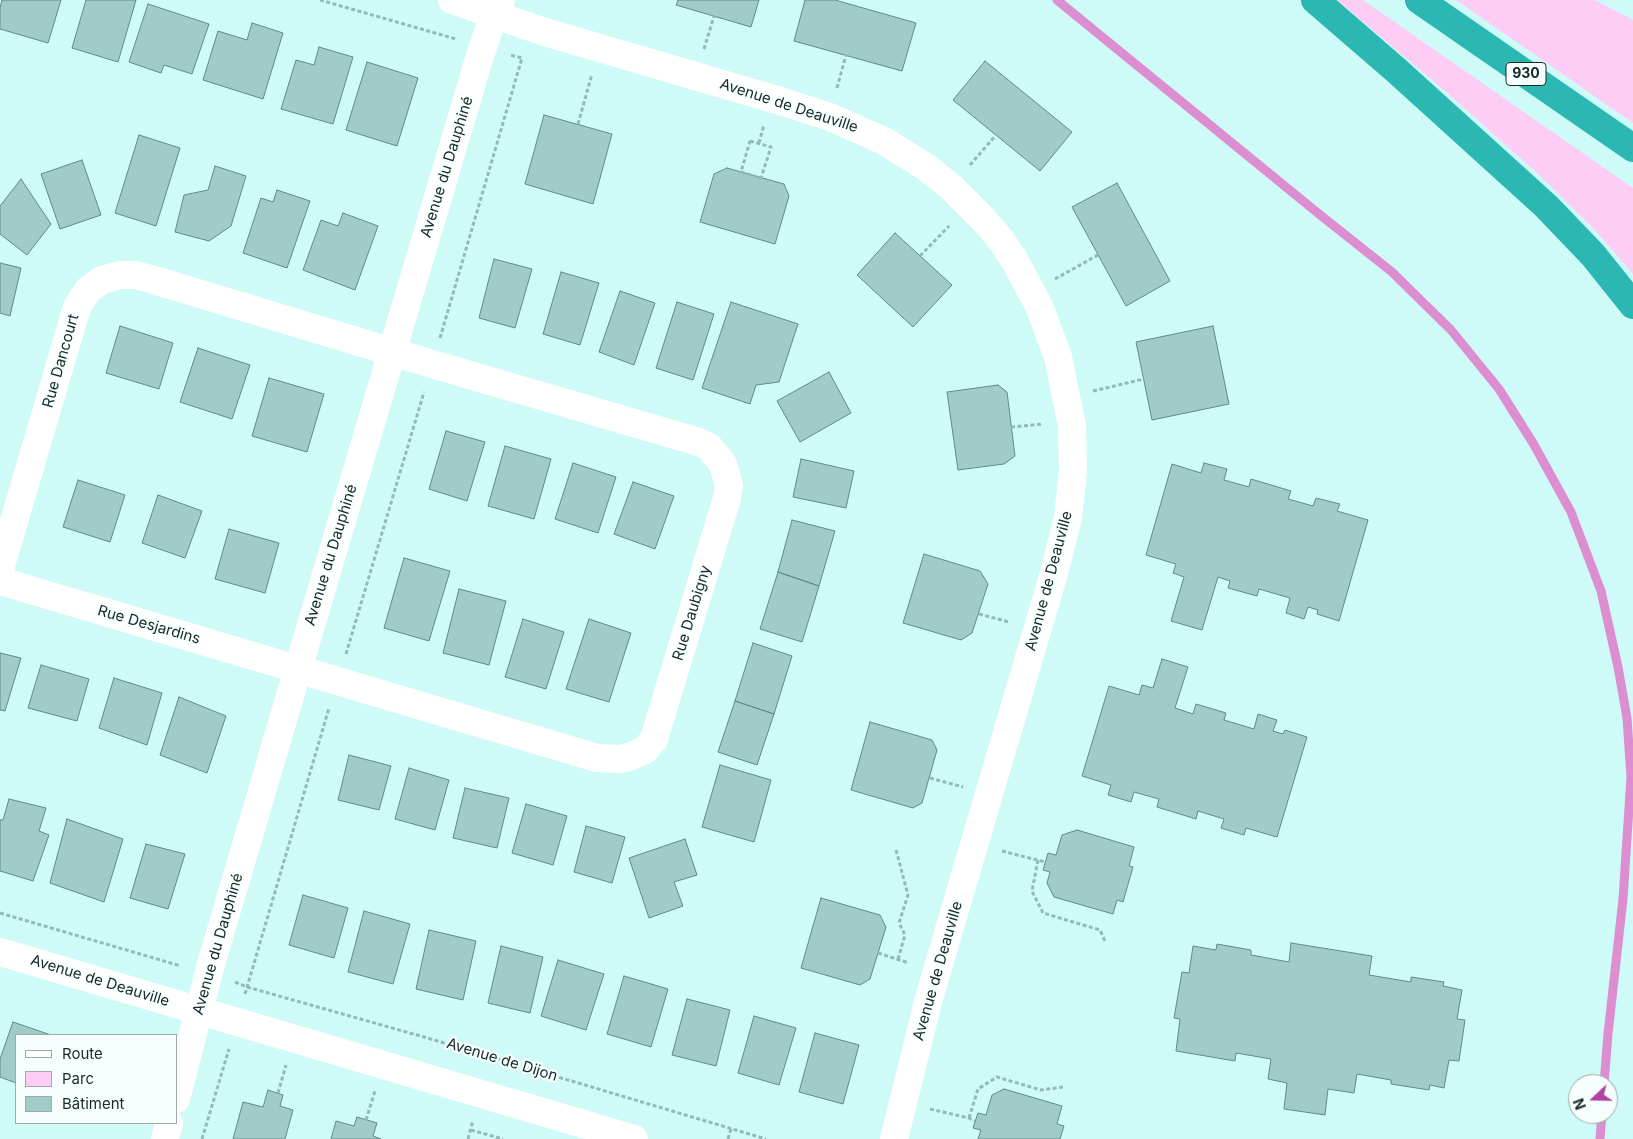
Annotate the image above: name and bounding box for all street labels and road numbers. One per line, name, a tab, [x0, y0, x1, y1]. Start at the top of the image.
road number: 930	[1506, 62, 1546, 86]
street label: Avenue de Deauville	[718, 75, 860, 137]
street label: Avenue du Dauphiné	[417, 94, 477, 240]
street label: Rue Dancourt	[39, 312, 83, 410]
street label: Avenue du Dauphiné	[301, 482, 361, 628]
street label: Avenue de Deauville	[1022, 509, 1076, 653]
street label: Rue Daubigny	[669, 563, 715, 663]
street label: Rue Desjardins	[96, 602, 202, 648]
street label: Avenue du Dauphiné	[189, 871, 247, 1017]
street label: Avenue de Deauville	[909, 899, 967, 1043]
street label: Avenue de Deauville	[28, 951, 172, 1011]
street label: Avenue de Dijon	[444, 1035, 560, 1085]

